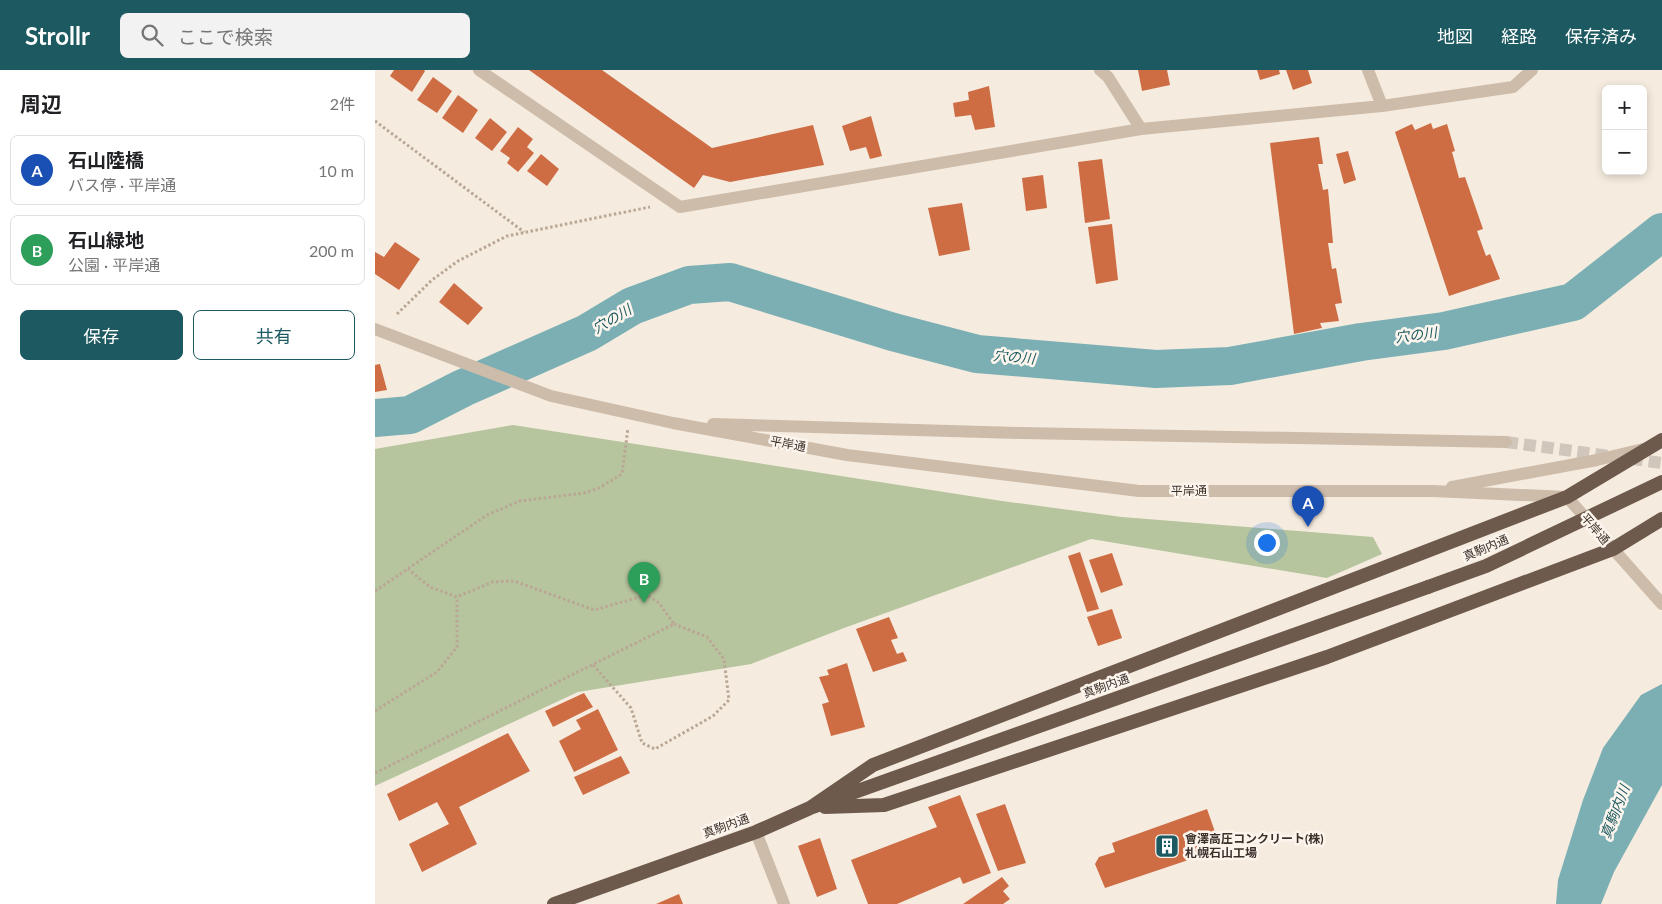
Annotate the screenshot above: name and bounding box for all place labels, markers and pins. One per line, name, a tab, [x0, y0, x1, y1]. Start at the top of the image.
pin: A	[1292, 486, 1324, 527]
pin: B	[628, 562, 660, 603]
place label: 會澤高圧コンクリート(株) 札幌石山工場	[1185, 831, 1324, 860]
building icon: 會澤高圧コンクリート(株) 札幌石山工場	[1154, 833, 1180, 859]

